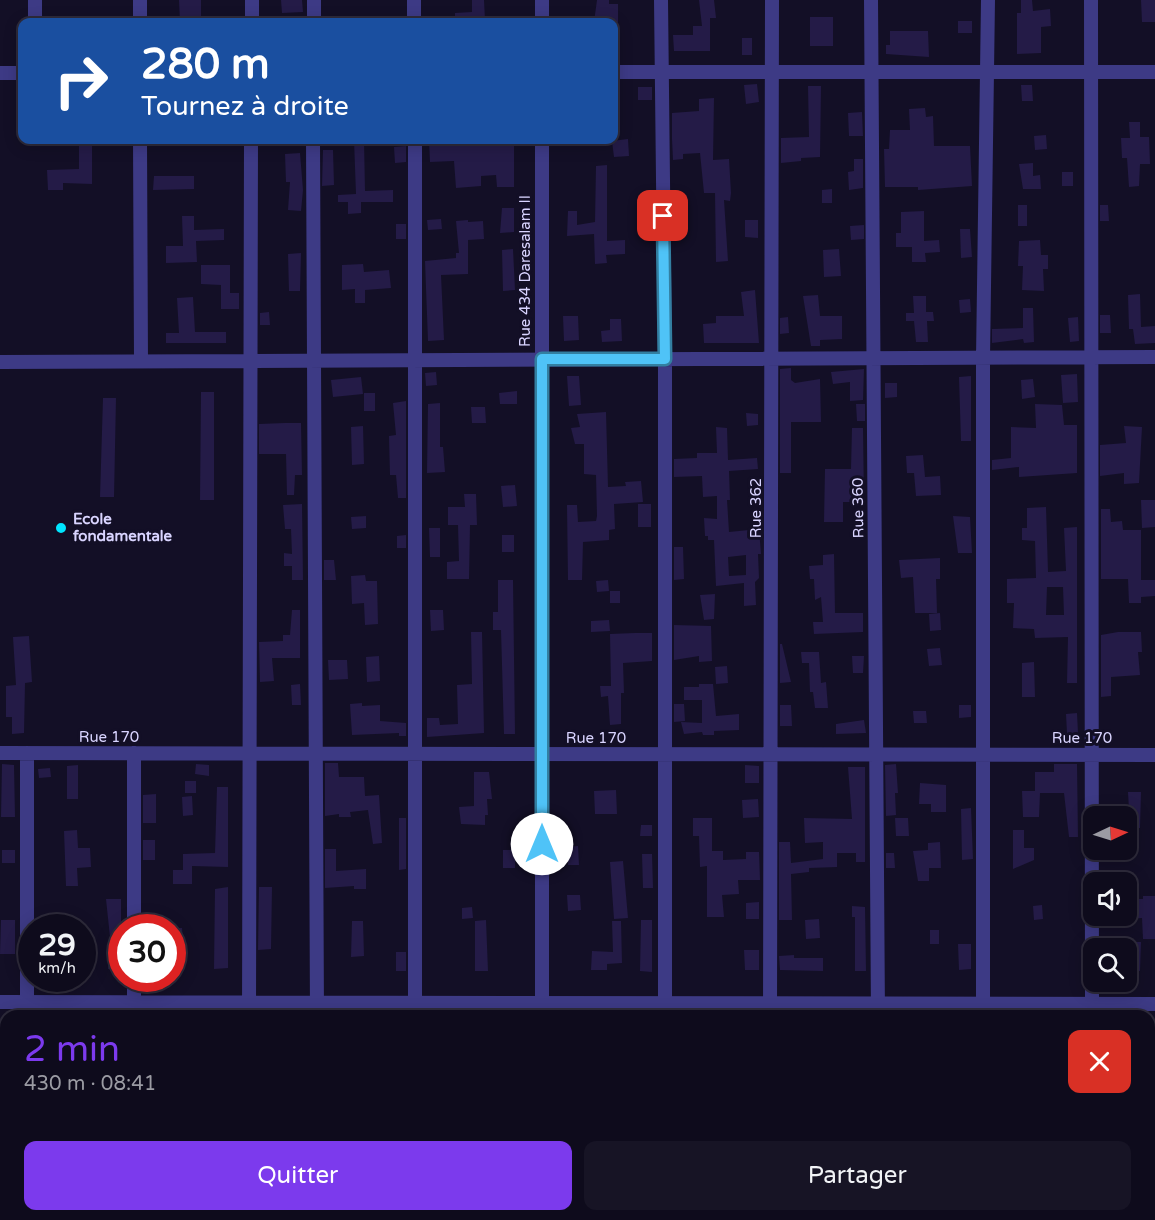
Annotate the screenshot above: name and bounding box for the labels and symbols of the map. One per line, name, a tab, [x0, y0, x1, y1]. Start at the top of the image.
pin	[637, 190, 688, 241]
street label: Rue 434 Daresalam II	[516, 195, 534, 347]
street label: Rue 362	[747, 478, 765, 538]
street label: Rue 360	[848, 478, 868, 538]
place label: Ecole fondamentale	[72, 510, 173, 545]
marker: Ecole fondamentale	[54, 521, 68, 535]
street label: Rue 170	[79, 728, 139, 746]
street label: Rue 170	[566, 729, 626, 747]
street label: Rue 170	[1052, 729, 1112, 747]
north arrow	[1083, 806, 1137, 860]
position arrow	[510, 812, 574, 876]
speed limit sign: 30	[108, 914, 186, 992]

